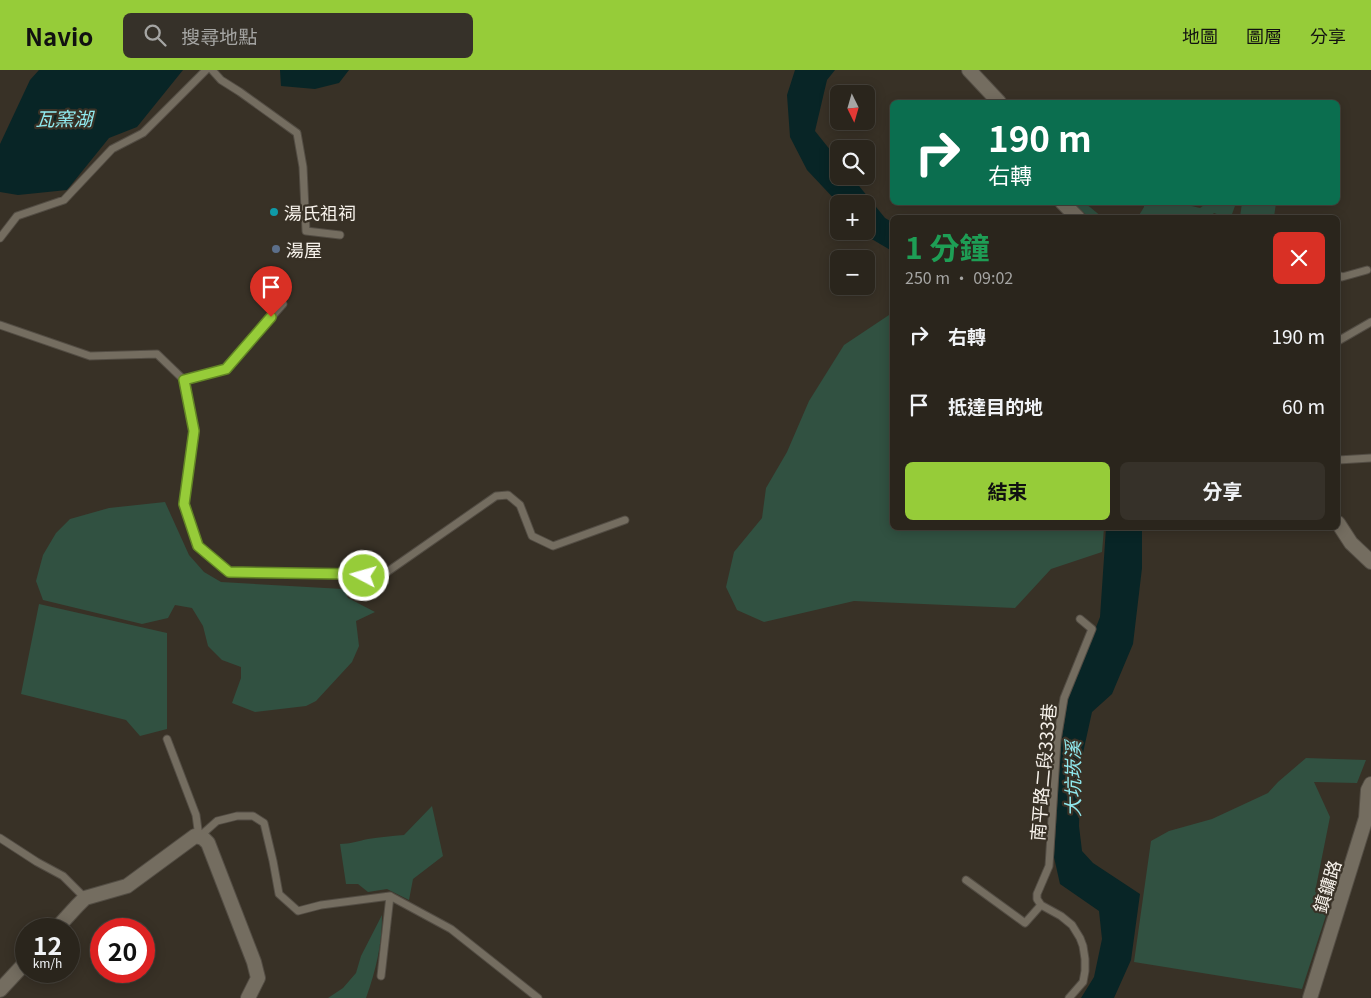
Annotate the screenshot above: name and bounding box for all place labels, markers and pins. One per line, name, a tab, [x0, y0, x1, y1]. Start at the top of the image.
place label: 湯氏祖祠	[284, 199, 356, 225]
marker: 湯氏祖祠	[268, 206, 280, 218]
place label: 湯屋	[286, 236, 322, 262]
marker: 湯屋	[270, 243, 282, 255]
pin	[250, 266, 292, 317]

